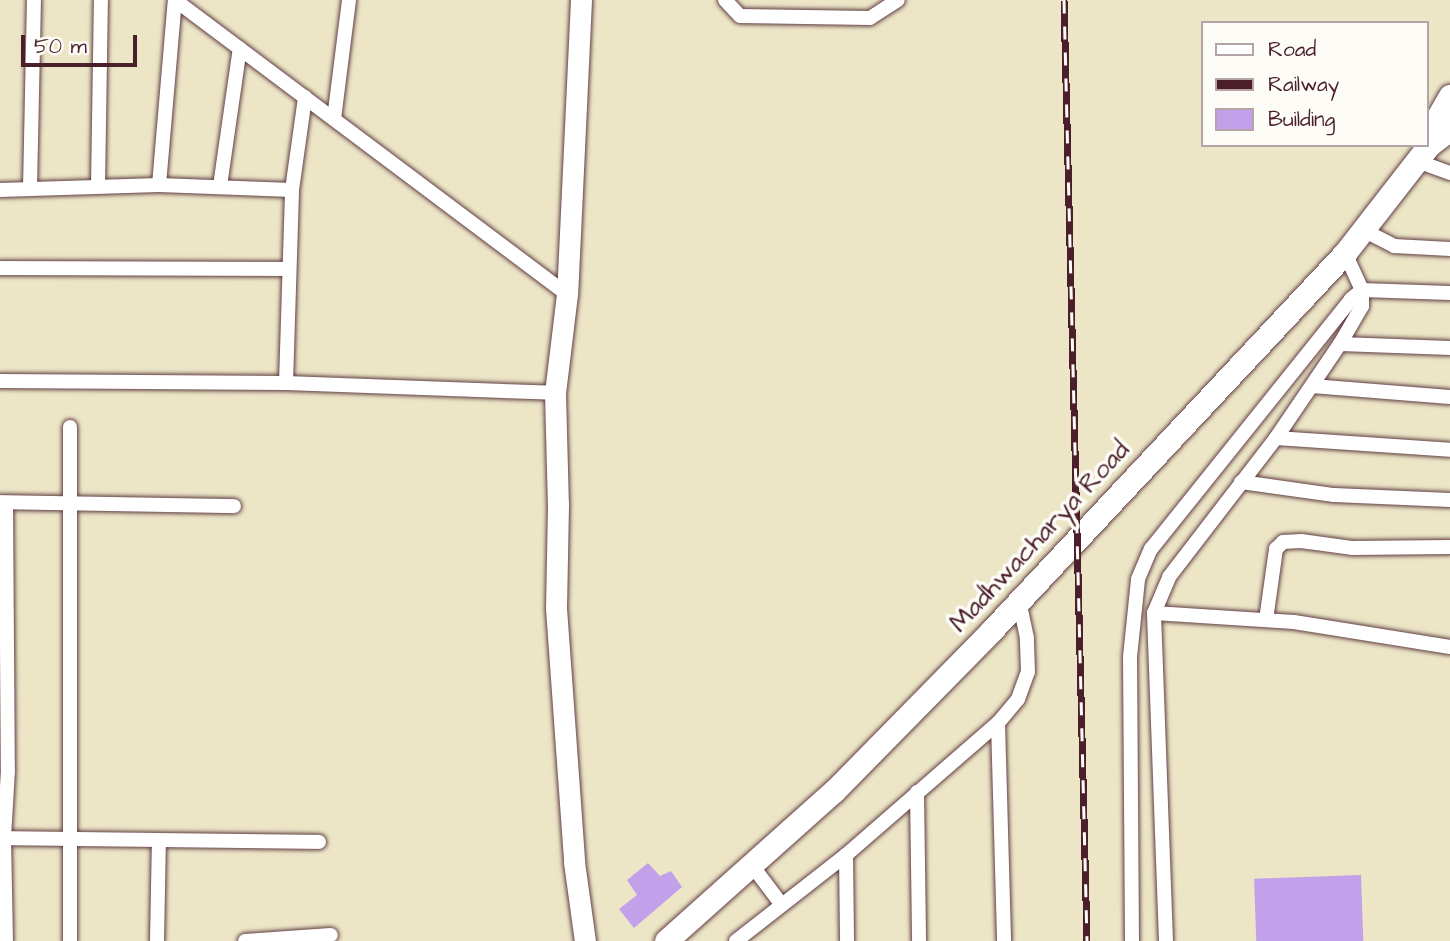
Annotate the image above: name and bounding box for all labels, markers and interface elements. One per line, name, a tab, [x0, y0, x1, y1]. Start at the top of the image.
scale bar	[24, 21, 140, 65]
legend	[1202, 21, 1429, 147]
text: 50 m	[34, 32, 87, 61]
text: Road	[1268, 35, 1316, 64]
text: Railway	[1268, 70, 1339, 99]
text: Building	[1268, 105, 1335, 134]
street label: Madhwacharya Road	[943, 435, 1137, 639]

